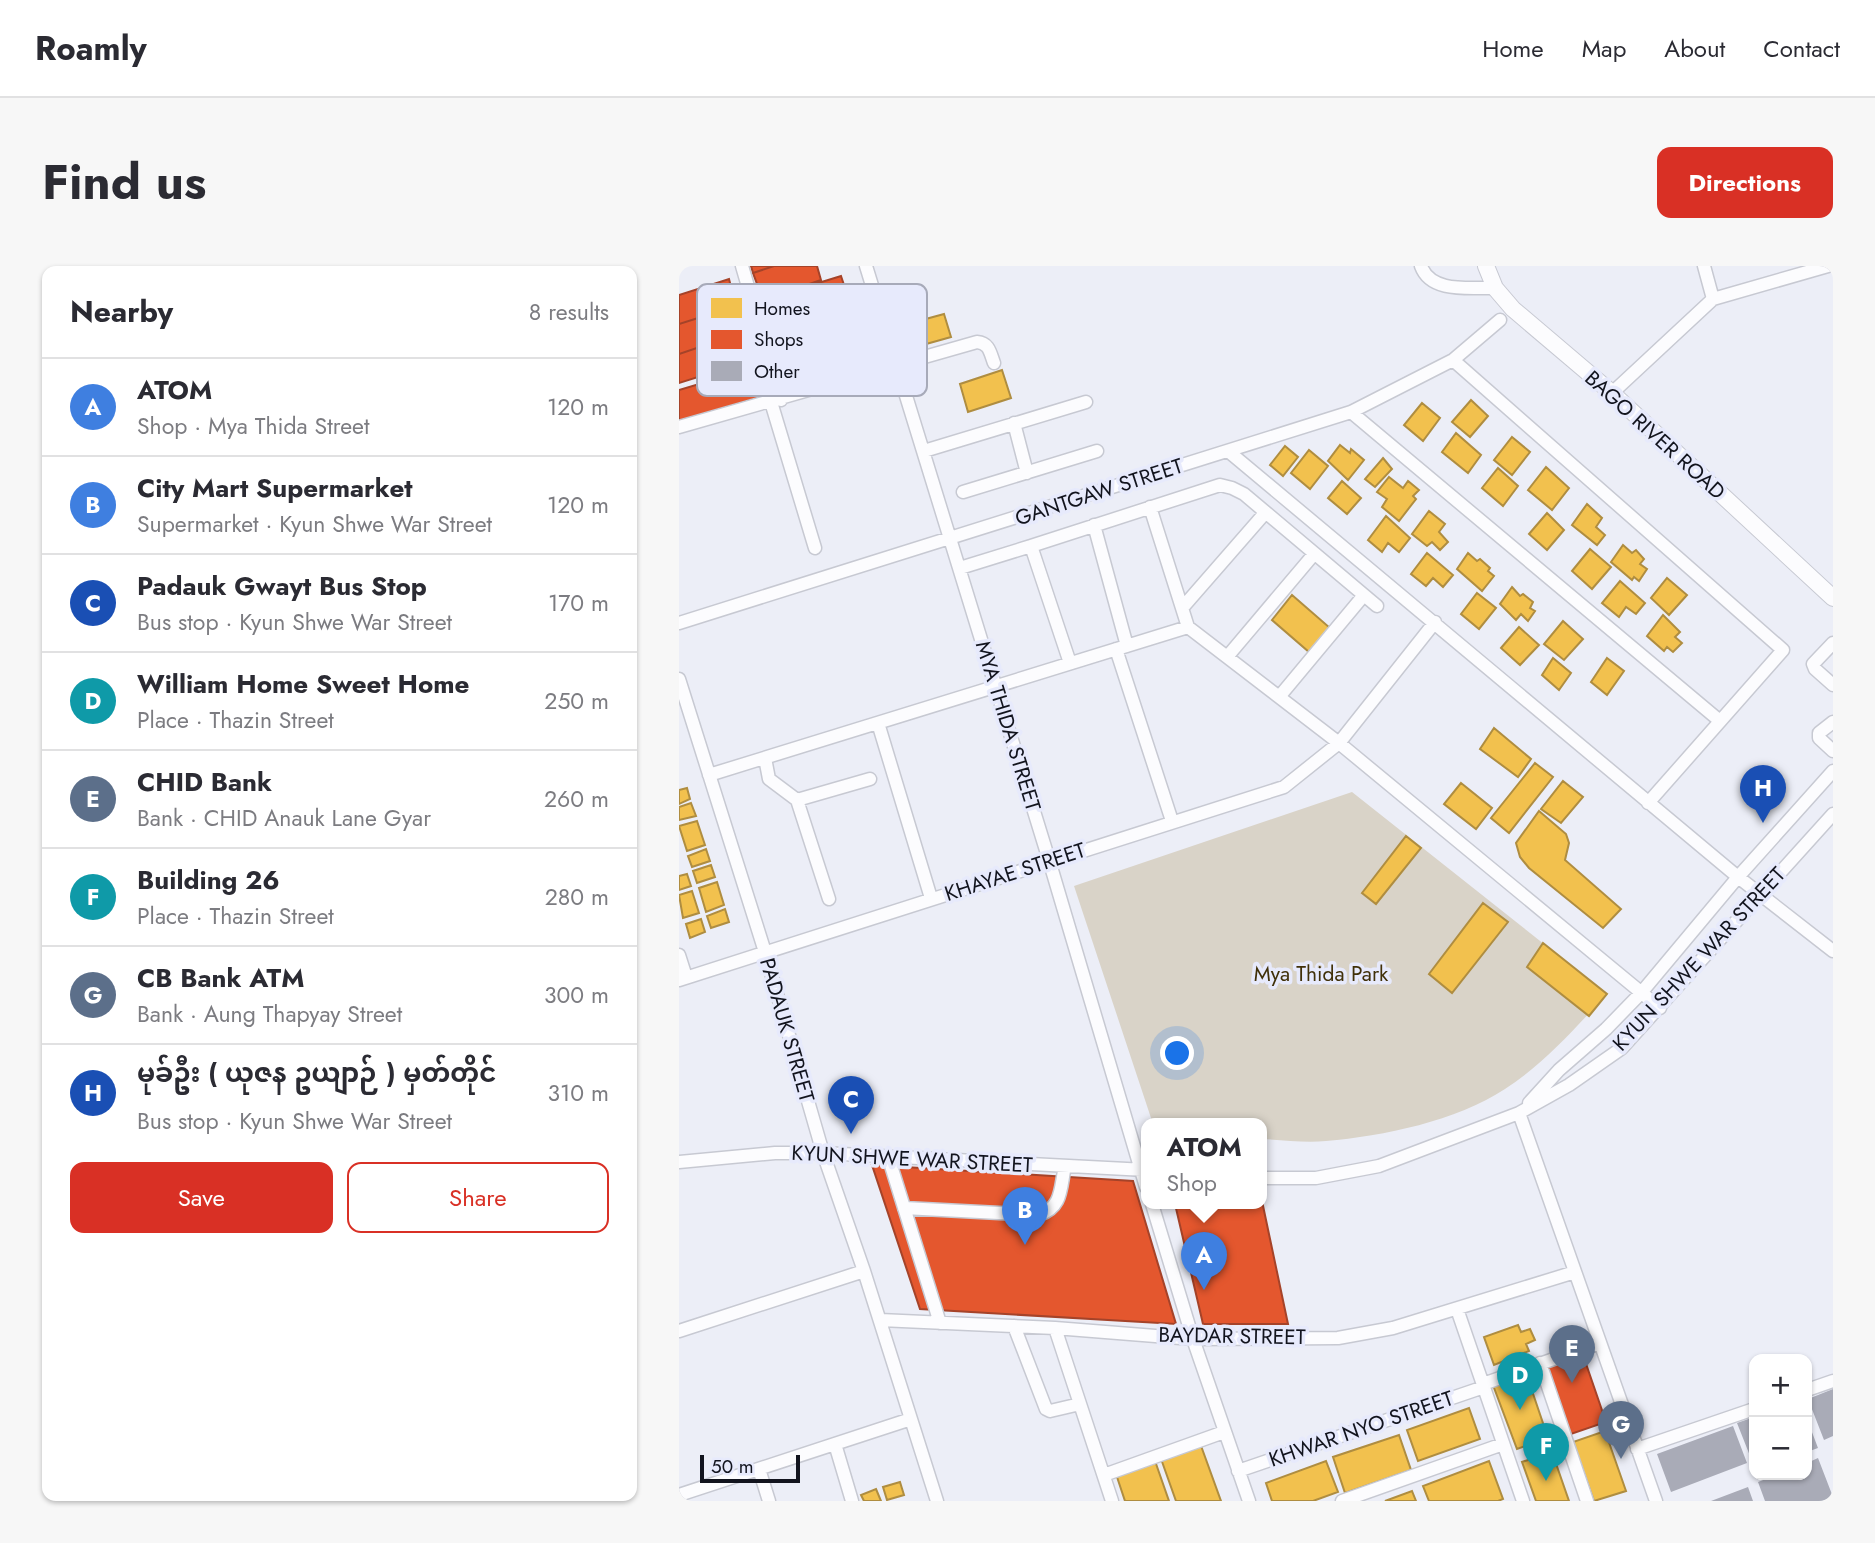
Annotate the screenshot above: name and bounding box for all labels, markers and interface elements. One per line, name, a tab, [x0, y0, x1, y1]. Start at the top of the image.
text: Roamly	[35, 25, 147, 72]
text: Home	[1482, 31, 1544, 66]
text: Map	[1582, 31, 1626, 66]
text: About	[1664, 31, 1725, 66]
text: Contact	[1763, 31, 1840, 66]
text: Find us	[42, 147, 206, 217]
button: Directions	[1657, 147, 1833, 218]
legend	[697, 284, 927, 396]
text: Nearby	[70, 290, 173, 333]
text: 8 results	[529, 295, 609, 329]
text: Homes	[754, 295, 811, 322]
text: Shops	[754, 326, 804, 353]
text: Other	[754, 358, 800, 385]
street label: BAGO RIVER ROAD	[1578, 364, 1732, 506]
text: ATOM	[137, 371, 212, 409]
text: A	[85, 390, 101, 424]
text: 120 m	[547, 390, 609, 424]
text: Shop · Mya Thida Street	[137, 409, 369, 443]
street label: GANTGAW STREET	[1011, 451, 1187, 533]
text: City Mart Supermarket	[137, 469, 413, 507]
text: B	[85, 488, 101, 522]
text: 120 m	[547, 488, 609, 522]
text: Supermarket · Kyun Shwe War Street	[137, 507, 492, 541]
text: Padauk Gwayt Bus Stop	[137, 567, 427, 605]
text: C	[85, 586, 101, 620]
text: 170 m	[548, 586, 609, 620]
text: Bus stop · Kyun Shwe War Street	[137, 605, 452, 639]
street label: MYA THIDA STREET	[968, 637, 1048, 815]
text: William Home Sweet Home	[137, 665, 470, 703]
text: D	[85, 684, 101, 718]
text: 250 m	[544, 684, 609, 718]
text: Place · Thazin Street	[137, 703, 334, 737]
text: CHID Bank	[137, 763, 272, 801]
pin: H	[1740, 765, 1786, 823]
text: E	[86, 782, 100, 816]
text: 260 m	[544, 782, 609, 816]
text: Bank · CHID Anauk Lane Gyar	[137, 801, 431, 835]
street label: KHAYAE STREET	[941, 835, 1090, 909]
street label: KYUN SHWE WAR STREET	[1606, 860, 1793, 1058]
text: Building 26	[137, 861, 280, 899]
text: F	[87, 880, 99, 914]
text: 280 m	[545, 880, 609, 914]
text: Place · Thazin Street	[137, 899, 334, 933]
street label: PADAUK STREET	[752, 954, 822, 1106]
text: CB Bank ATM	[137, 959, 304, 997]
park label: Mya Thida Park	[1254, 959, 1389, 989]
text: G	[84, 978, 102, 1012]
text: 300 m	[544, 978, 609, 1012]
text: Bank · Aung Thapyay Street	[137, 997, 402, 1031]
your location	[1160, 1036, 1194, 1070]
text: မုခ်ဦး ( ယုဇန ဥယျာဉ် ) မှတ်တိုင်	[137, 1054, 496, 1092]
text: H	[84, 1076, 102, 1110]
text: 310 m	[547, 1076, 609, 1110]
pin: C	[828, 1076, 874, 1134]
text: Bus stop · Kyun Shwe War Street	[137, 1104, 452, 1138]
popup	[1141, 1118, 1267, 1209]
text: ATOM	[1166, 1128, 1242, 1166]
street label: KYUN SHWE WAR STREET	[791, 1138, 1034, 1180]
button: Save	[70, 1162, 333, 1233]
button: Share	[347, 1162, 609, 1233]
text: Shop	[1166, 1166, 1217, 1200]
pin: B	[1002, 1187, 1048, 1245]
pin: A	[1181, 1232, 1227, 1290]
street label: BAYDAR STREET	[1158, 1320, 1306, 1352]
pin: E	[1549, 1325, 1595, 1383]
pin: D	[1497, 1352, 1543, 1410]
map controls	[1749, 1354, 1812, 1480]
button: +	[1749, 1354, 1812, 1417]
street label: KHWAR NYO STREET	[1265, 1383, 1457, 1475]
pin: G	[1598, 1401, 1644, 1459]
button: −	[1749, 1417, 1812, 1480]
pin: F	[1523, 1423, 1569, 1481]
scale bar	[700, 1452, 800, 1484]
text: 50 m	[711, 1453, 754, 1480]

